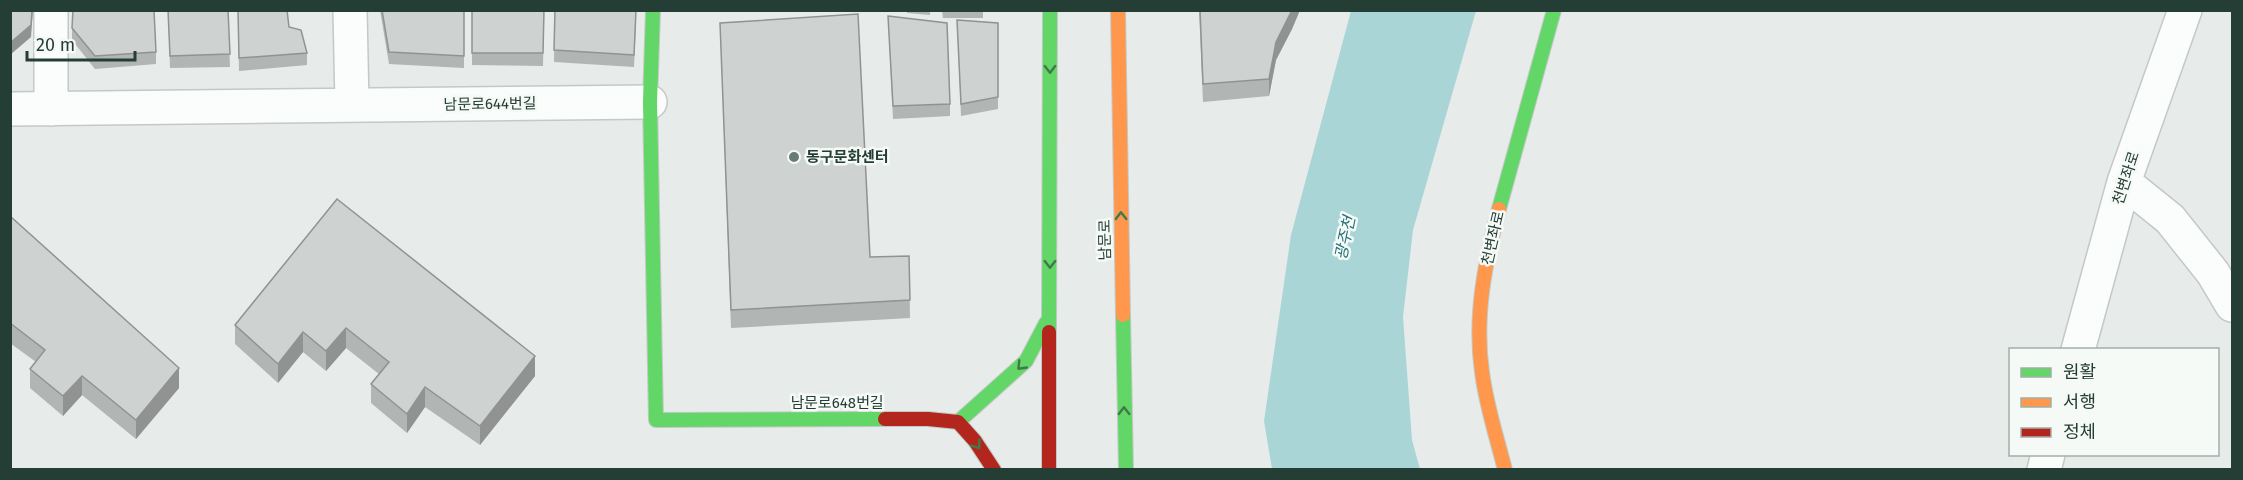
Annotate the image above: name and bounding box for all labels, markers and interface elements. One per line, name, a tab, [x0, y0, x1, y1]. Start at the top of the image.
scale bar	[27, 24, 135, 62]
text: 20 m	[36, 34, 75, 56]
one-way arrow	[1044, 64, 1057, 73]
street label: 남문로644번길	[443, 94, 537, 114]
place label: 동구문화센터	[806, 148, 889, 166]
street label: 천변좌로	[2109, 149, 2143, 207]
marker: 동구문화센터	[787, 150, 801, 164]
street label: 천변좌로	[1478, 209, 1508, 267]
one-way arrow	[1115, 212, 1127, 221]
water label: 광주천	[1331, 212, 1359, 262]
street label: 남문로	[1096, 219, 1114, 261]
one-way arrow	[1044, 259, 1056, 268]
legend	[2009, 348, 2219, 456]
one-way arrow	[1017, 358, 1028, 369]
text: 원활	[2063, 361, 2096, 383]
text: 서행	[2063, 391, 2096, 413]
street label: 남문로648번길	[790, 394, 884, 412]
one-way arrow	[1118, 407, 1130, 416]
text: 정체	[2063, 421, 2096, 443]
one-way arrow	[970, 438, 981, 449]

